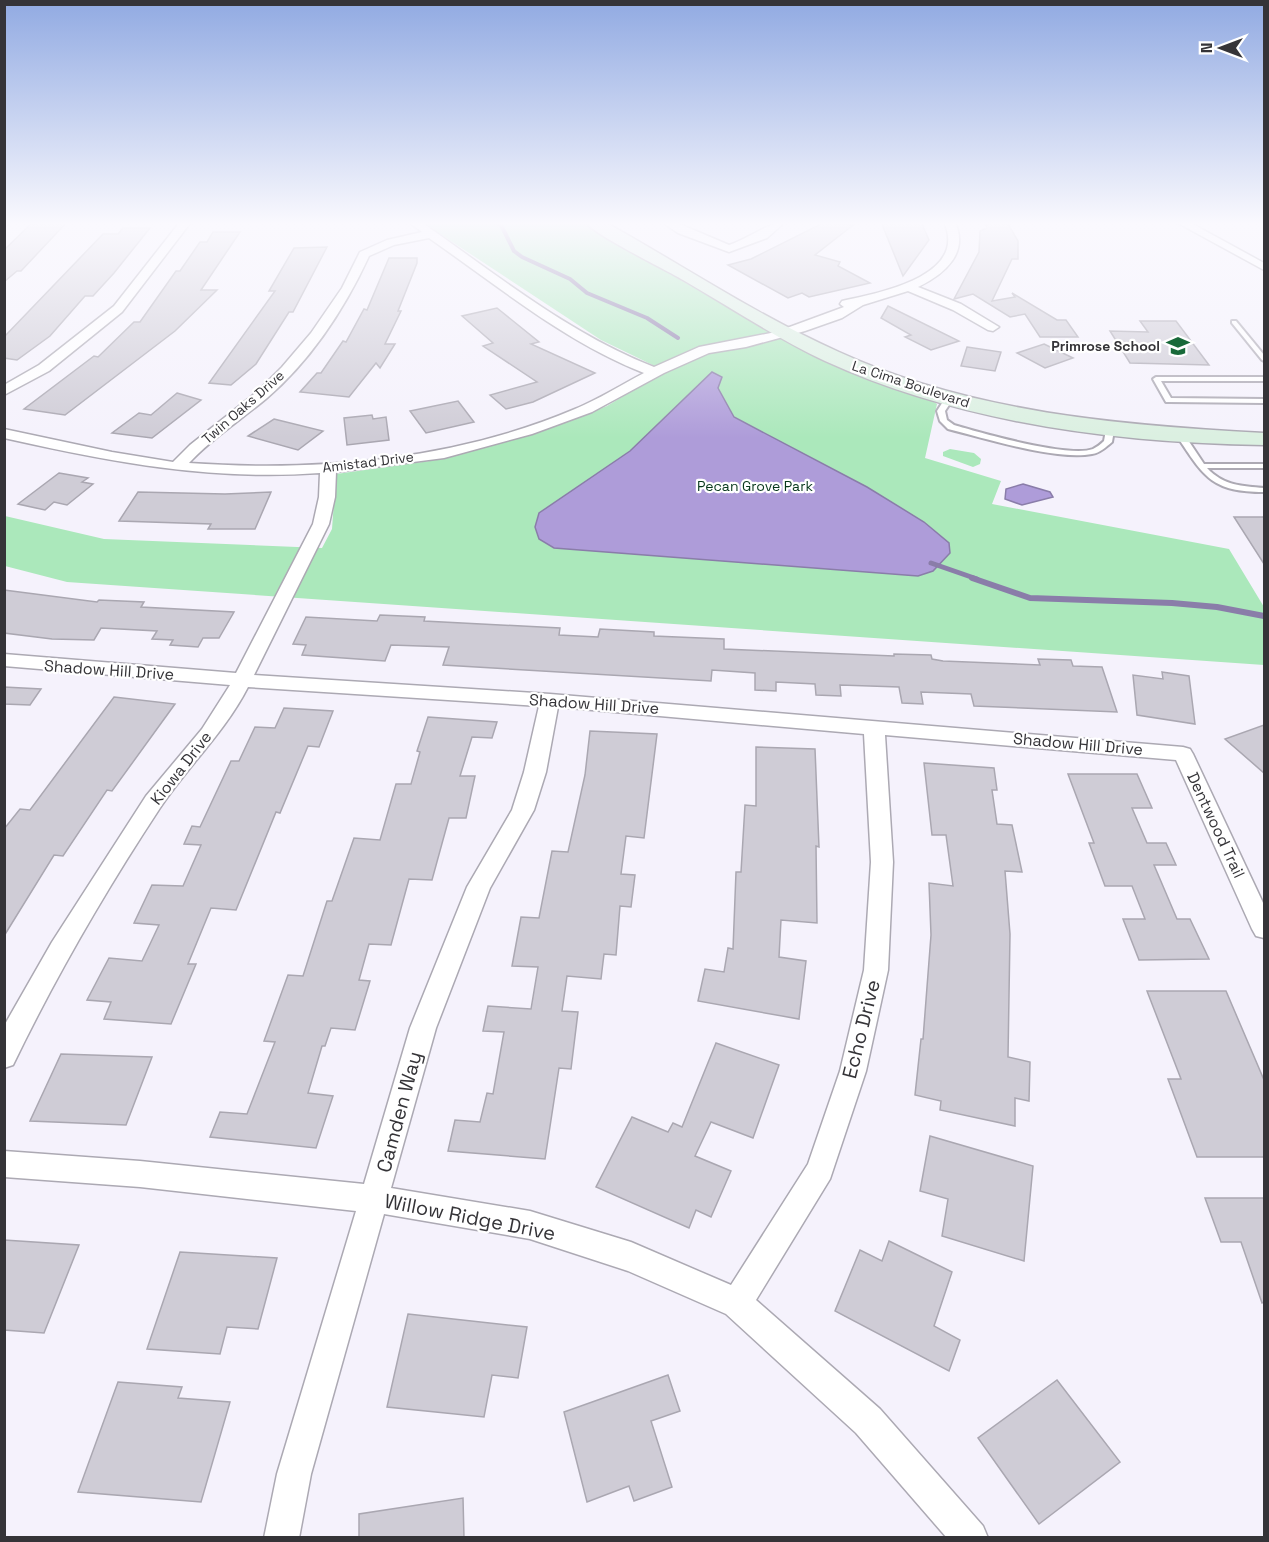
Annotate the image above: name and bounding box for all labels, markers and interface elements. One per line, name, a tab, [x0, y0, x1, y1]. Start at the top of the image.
north arrow	[1191, 18, 1251, 78]
text: N	[1196, 43, 1217, 53]
school or university icon: Primrose School	[1165, 333, 1191, 359]
place label: Primrose School	[1051, 337, 1160, 355]
street label: La Cima Boulevard	[850, 356, 972, 412]
street label: Twin Oaks Drive	[198, 366, 288, 448]
street label: Amistad Drive	[321, 447, 415, 477]
park label: Pecan Grove Park	[697, 477, 813, 495]
street label: Shadow Hill Drive	[43, 655, 175, 685]
street label: Shadow Hill Drive	[528, 689, 660, 719]
street label: Kiowa Drive	[146, 727, 216, 809]
street label: Shadow Hill Drive	[1012, 728, 1144, 760]
street label: Dentwood Trail	[1182, 769, 1250, 881]
street label: Echo Drive	[836, 977, 886, 1081]
street label: Camden Way	[370, 1049, 428, 1175]
street label: Willow Ridge Drive	[382, 1188, 558, 1246]

